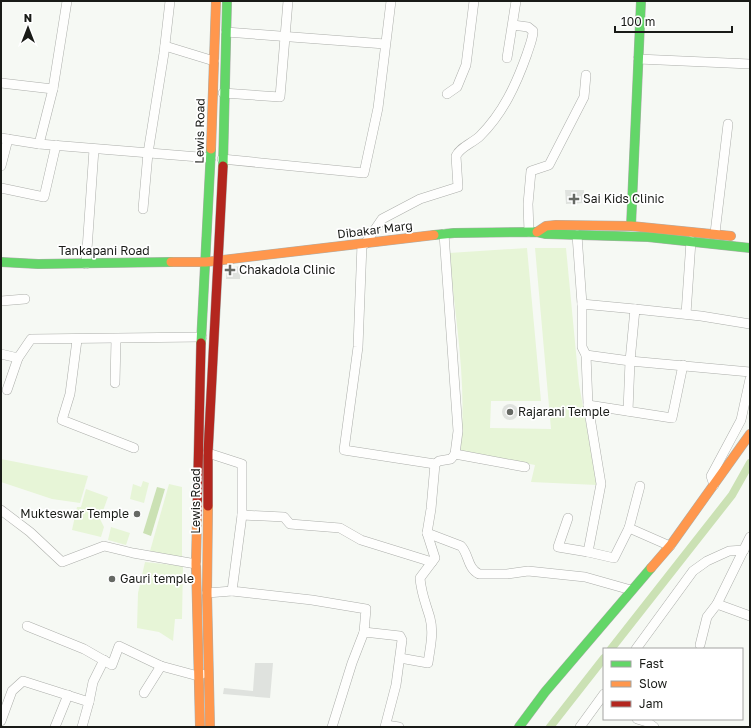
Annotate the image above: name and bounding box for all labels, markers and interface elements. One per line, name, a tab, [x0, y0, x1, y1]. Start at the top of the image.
north arrow	[8, 8, 48, 48]
scale bar	[615, 8, 732, 34]
text: N	[24, 11, 32, 24]
text: 100 m	[621, 14, 655, 29]
street label: Lewis Road	[191, 98, 208, 164]
place label: Sai Kids Clinic	[583, 191, 665, 206]
marker: Sai Kids Clinic	[568, 193, 580, 205]
street label: Dibakar Marg	[336, 217, 414, 242]
street label: Tankapani Road	[58, 243, 150, 258]
place label: Chakadola Clinic	[239, 262, 336, 277]
marker: Chakadola Clinic	[224, 264, 236, 276]
place label: Rajarani Temple	[518, 404, 610, 419]
marker: Rajarani Temple	[505, 407, 515, 417]
street label: Lewis Road	[188, 468, 203, 534]
place label: Mukteswar Temple	[20, 506, 129, 521]
marker: Mukteswar Temple	[132, 509, 142, 519]
place label: Gauri temple	[120, 571, 194, 586]
marker: Gauri temple	[107, 574, 117, 584]
legend	[603, 648, 743, 720]
text: Fast	[639, 656, 664, 671]
text: Slow	[639, 676, 667, 691]
text: Jam	[639, 696, 663, 711]

